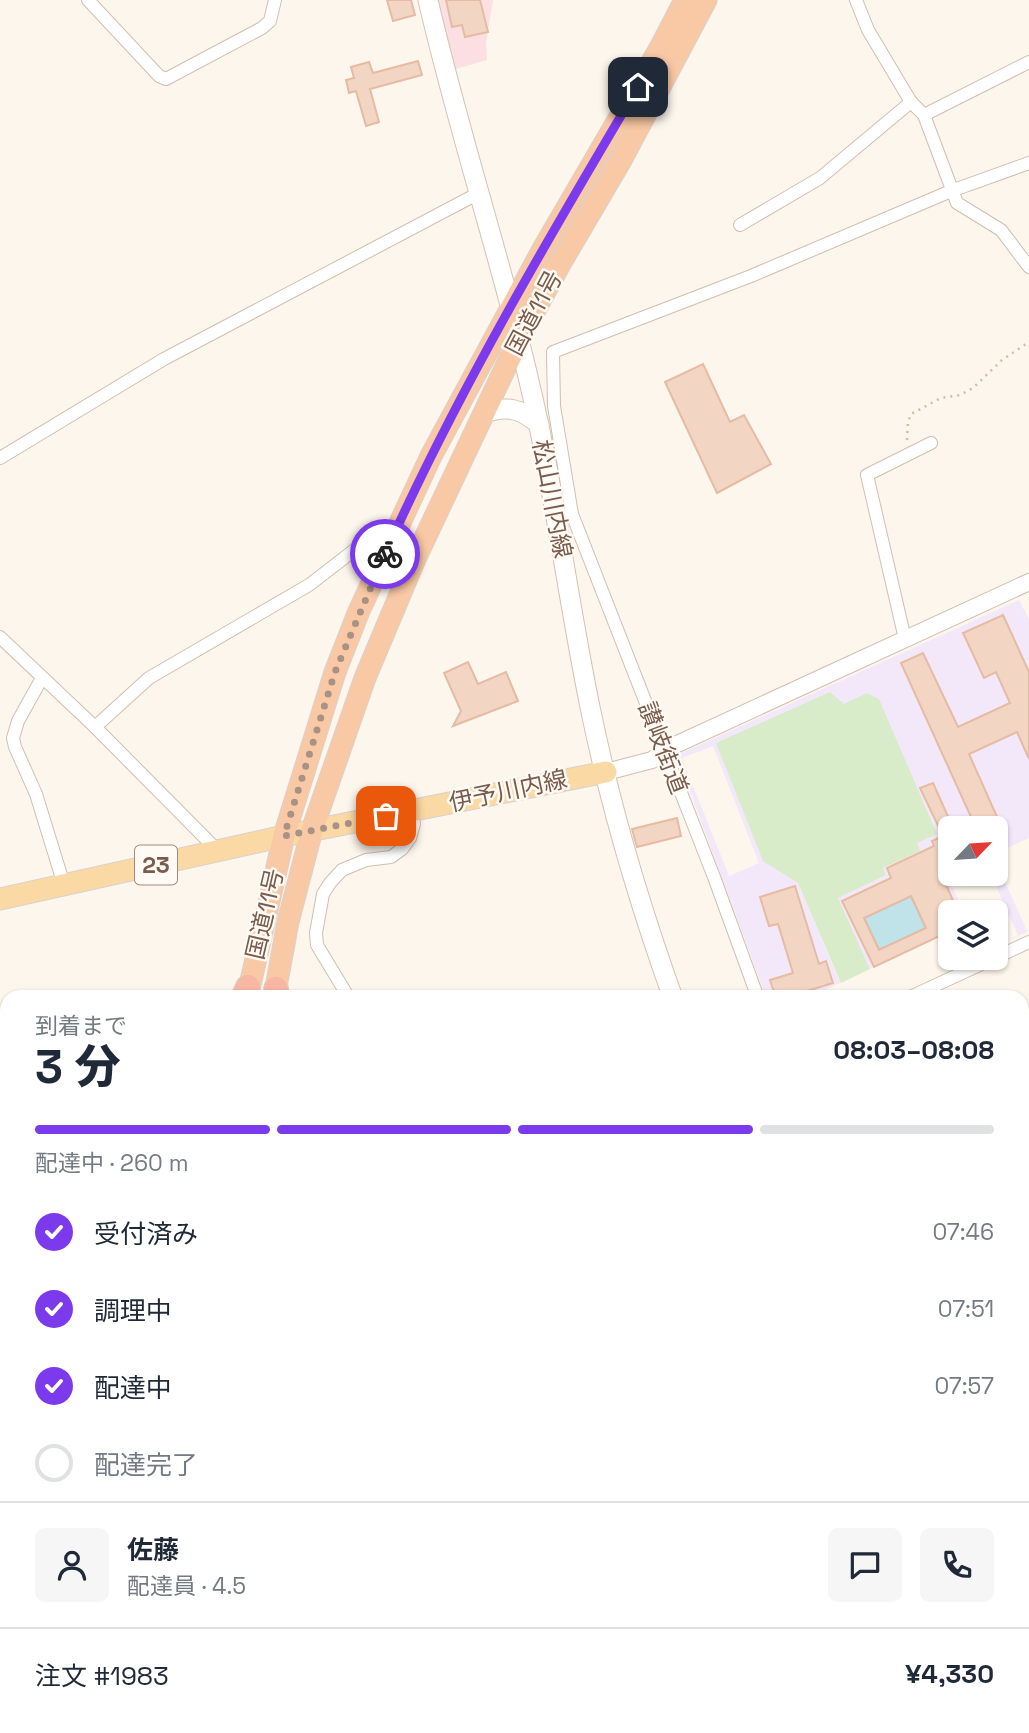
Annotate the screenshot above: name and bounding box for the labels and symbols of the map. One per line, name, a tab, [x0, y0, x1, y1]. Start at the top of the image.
pin	[608, 57, 668, 117]
street label: 国道11号	[498, 265, 569, 361]
street label: 松山川内線	[526, 437, 579, 561]
courier	[350, 519, 420, 589]
street label: 讃岐街道	[632, 697, 695, 798]
street label: 伊予川内線	[446, 763, 570, 818]
pin	[356, 786, 416, 846]
north arrow	[938, 816, 1008, 886]
road number: 23	[135, 846, 177, 884]
street label: 国道11号	[239, 866, 290, 962]

